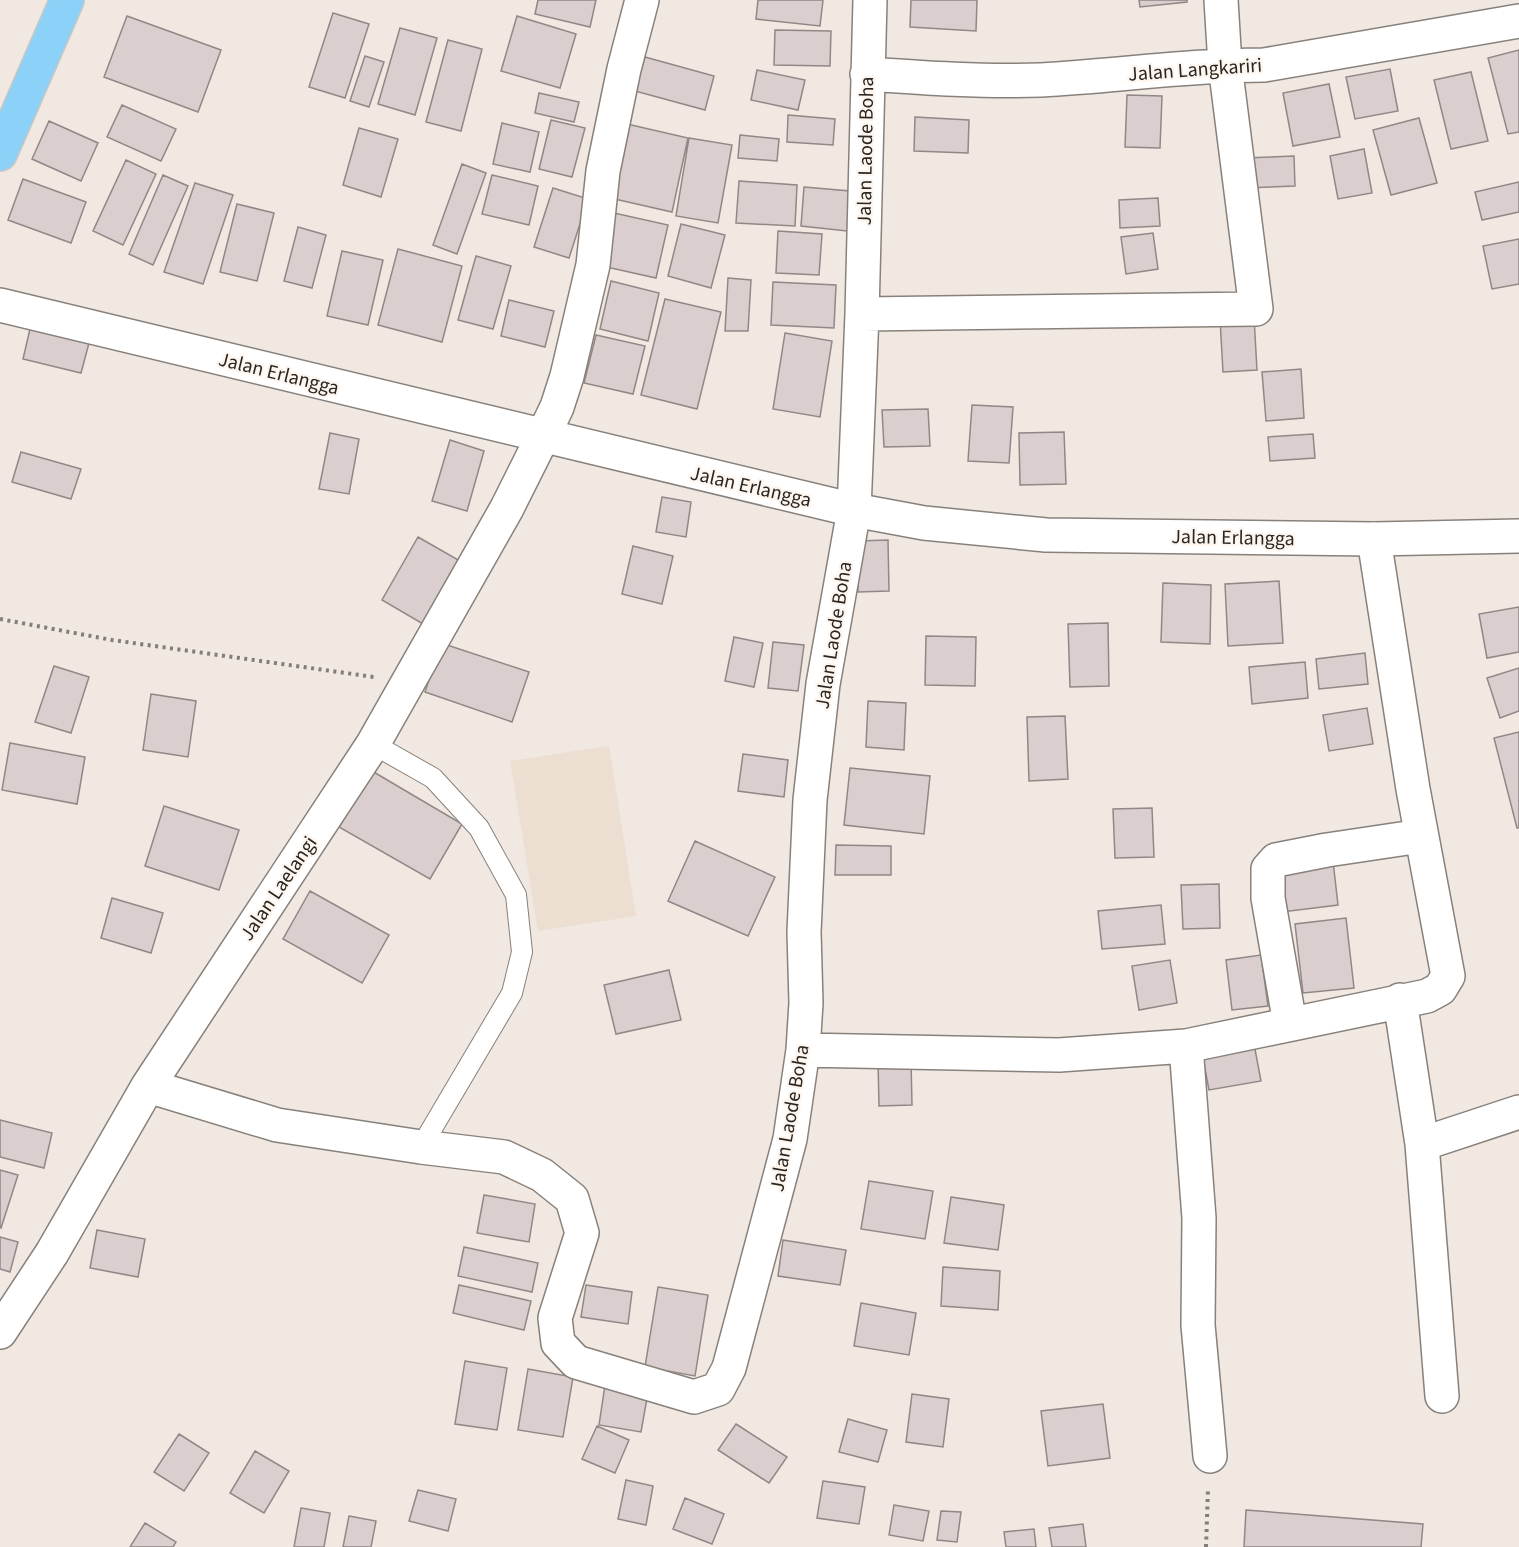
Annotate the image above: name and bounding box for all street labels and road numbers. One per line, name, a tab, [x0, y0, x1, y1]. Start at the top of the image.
street label: Jalan Langkariri	[1127, 51, 1263, 89]
street label: Jalan Laode Boha	[851, 76, 881, 226]
street label: Jalan Erlangga	[216, 345, 342, 402]
street label: Jalan Erlangga	[688, 459, 814, 514]
street label: Jalan Erlangga	[1171, 523, 1295, 553]
street label: Jalan Laode Boha	[809, 559, 859, 711]
street label: Jalan Laelangi	[233, 831, 324, 946]
street label: Jalan Laode Boha	[763, 1042, 817, 1194]

